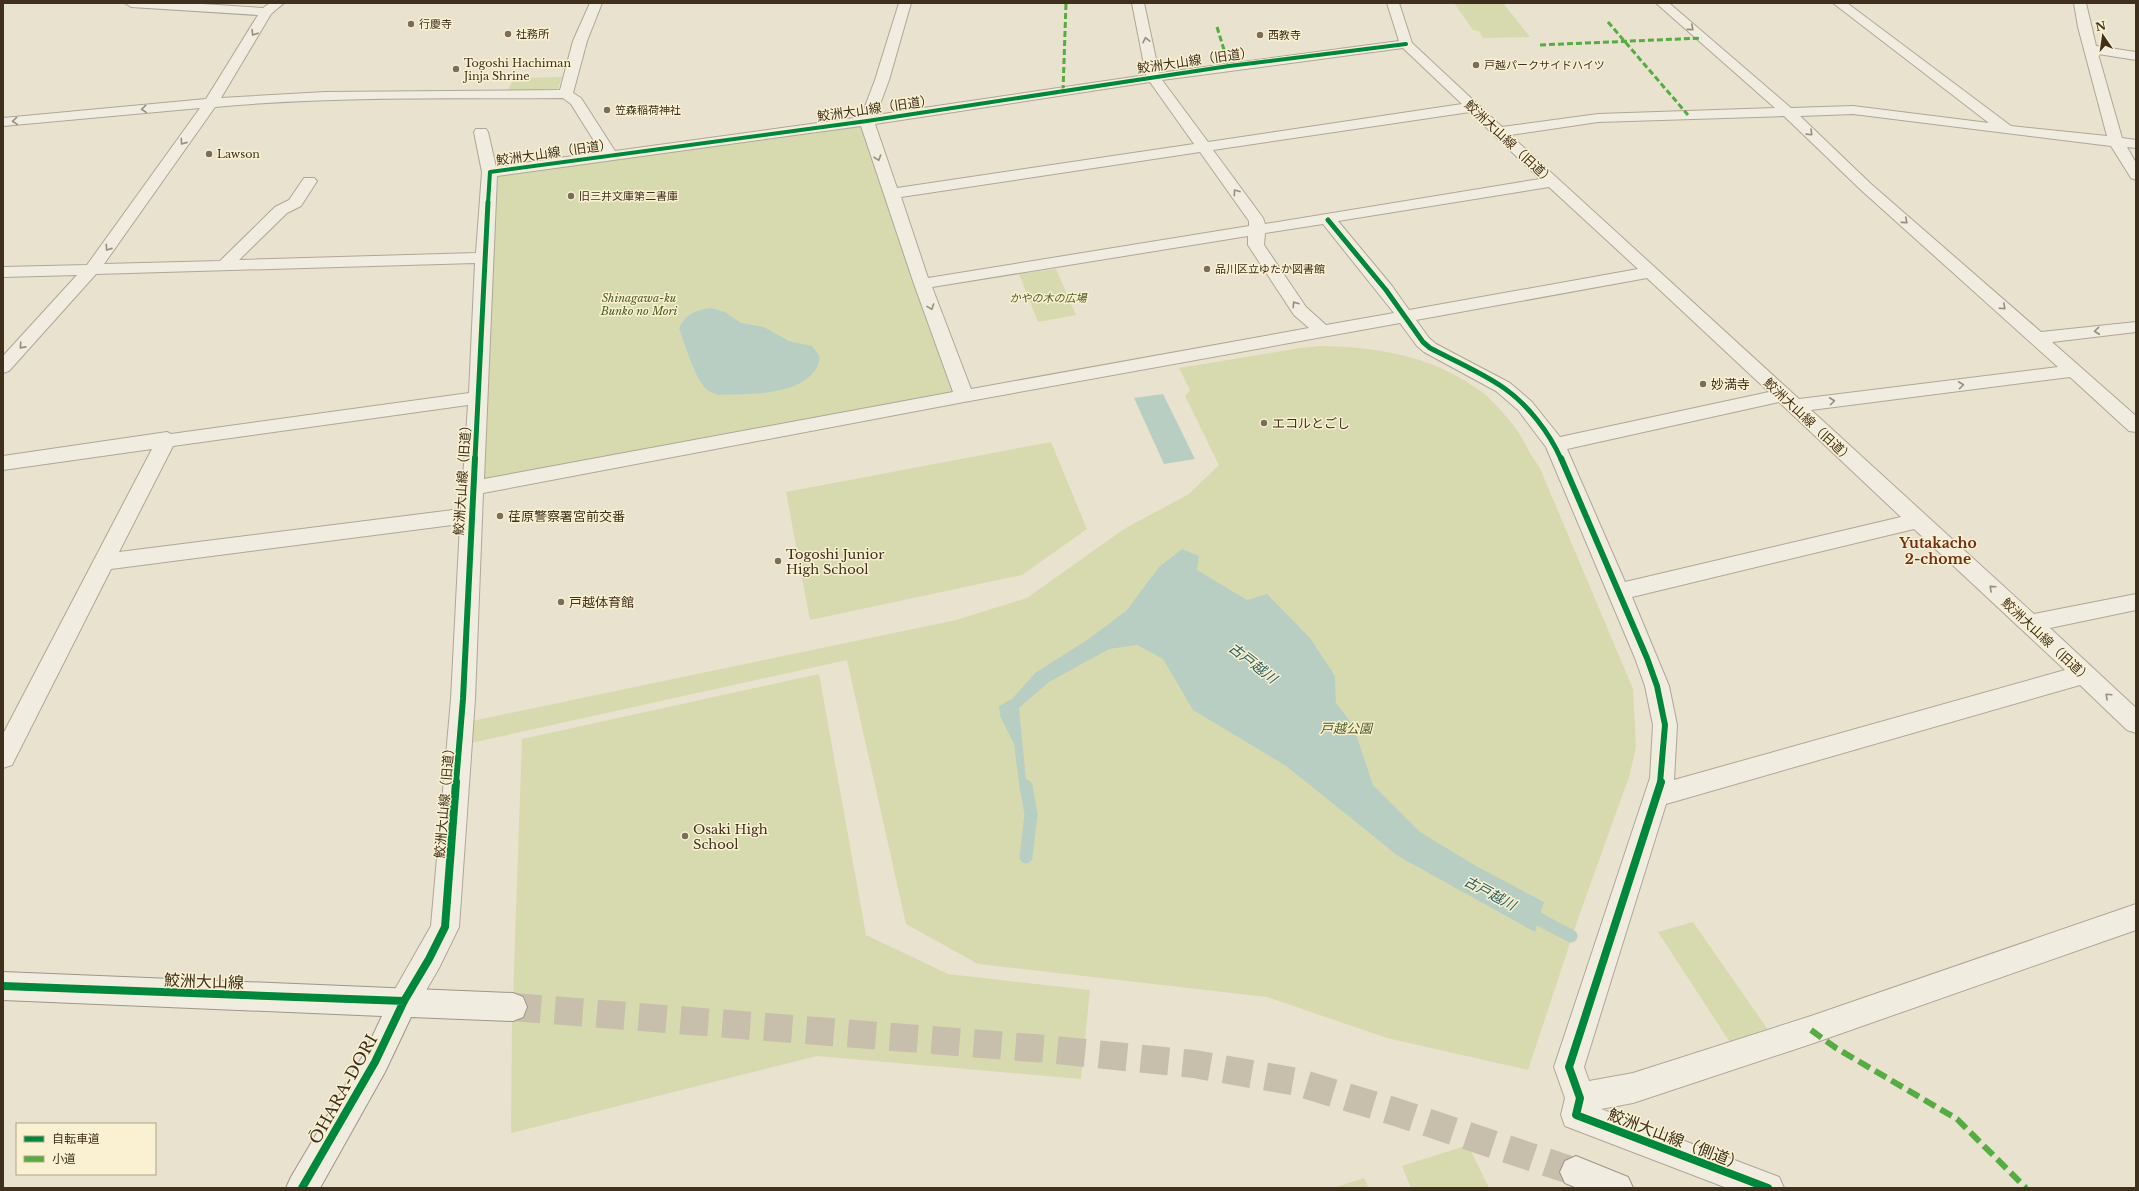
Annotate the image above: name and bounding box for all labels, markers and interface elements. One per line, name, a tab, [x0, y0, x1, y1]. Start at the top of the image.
north arrow	[2083, 16, 2123, 56]
place label: 行慶寺	[419, 17, 452, 31]
text: N	[2094, 18, 2108, 34]
marker: 行慶寺	[406, 19, 416, 29]
one-way arrow	[1687, 24, 1694, 31]
place label: 社務所	[516, 27, 550, 41]
place label: 西教寺	[1268, 28, 1301, 42]
one-way arrow	[251, 29, 258, 36]
marker: 社務所	[503, 29, 513, 39]
marker: 西教寺	[1255, 30, 1265, 40]
one-way arrow	[1142, 37, 1150, 43]
street label: 鮫洲大山線（旧道）	[1136, 44, 1254, 77]
place label: Togoshi Hachiman Jinja Shrine	[462, 56, 571, 83]
place label: 戸越パークサイドハイツ	[1484, 58, 1605, 72]
marker: 戸越パークサイドハイツ	[1471, 60, 1481, 70]
marker: Togoshi Hachiman Jinja Shrine	[451, 64, 461, 74]
street label: 鮫洲大山線（旧道）	[816, 92, 934, 125]
street label: 鮫洲大山線（旧道）	[1461, 96, 1558, 188]
place label: 笠森稲荷神社	[615, 103, 681, 117]
one-way arrow	[141, 104, 147, 113]
marker: 笠森稲荷神社	[602, 105, 612, 115]
one-way arrow	[12, 116, 18, 125]
one-way arrow	[1805, 128, 1813, 136]
street label: 鮫洲大山線（旧道）	[495, 136, 613, 169]
one-way arrow	[180, 138, 188, 145]
place label: Lawson	[217, 147, 260, 161]
marker: Lawson	[204, 149, 214, 159]
one-way arrow	[874, 154, 882, 161]
place label: 旧三井文庫第二書庫	[579, 189, 678, 203]
one-way arrow	[1234, 190, 1241, 197]
marker: 旧三井文庫第二書庫	[566, 191, 576, 201]
one-way arrow	[1901, 216, 1908, 223]
one-way arrow	[105, 244, 112, 251]
place label: 品川区立ゆたか図書館	[1215, 262, 1325, 276]
marker: 品川区立ゆたか図書館	[1202, 264, 1212, 274]
park label: Shinagawa-ku Bunko no Mori	[600, 291, 677, 318]
park label: かやの木の広場	[1010, 291, 1088, 305]
one-way arrow	[1293, 301, 1300, 308]
one-way arrow	[1998, 303, 2006, 310]
one-way arrow	[926, 304, 934, 311]
one-way arrow	[2094, 326, 2100, 335]
one-way arrow	[20, 341, 27, 349]
street label: 鮫洲大山線（旧道）	[1760, 374, 1857, 466]
place label: 妙満寺	[1711, 376, 1750, 393]
marker: 妙満寺	[1698, 379, 1708, 389]
one-way arrow	[1958, 381, 1964, 390]
one-way arrow	[1829, 397, 1835, 406]
place label: エコルとごし	[1272, 415, 1350, 432]
street label: 鮫洲大山線（旧道）	[450, 418, 475, 536]
marker: エコルとごし	[1259, 418, 1269, 428]
place label: 荏原警察署宮前交番	[508, 508, 625, 525]
marker: 荏原警察署宮前交番	[495, 511, 505, 521]
district label: Yutakacho 2-chome	[1898, 534, 1977, 568]
place label: Togoshi Junior High School	[786, 546, 885, 578]
marker: Togoshi Junior High School	[773, 556, 783, 566]
one-way arrow	[1989, 586, 1997, 593]
place label: 戸越体育館	[569, 594, 634, 611]
street label: 鮫洲大山線（旧道）	[1998, 594, 2095, 686]
marker: 戸越体育館	[556, 597, 566, 607]
water label: 古戸越川	[1225, 639, 1282, 689]
one-way arrow	[2105, 694, 2112, 701]
park label: 戸越公園	[1320, 720, 1374, 737]
street label: 鮫洲大山線（旧道）	[431, 741, 458, 859]
place label: Osaki High School	[693, 821, 768, 853]
marker: Osaki High School	[680, 831, 690, 841]
water label: 古戸越川	[1461, 872, 1521, 915]
street label: 鮫洲大山線	[164, 970, 244, 992]
street label: ŌHARA-DORI	[305, 1031, 381, 1147]
street label: 鮫洲大山線（側道）	[1605, 1104, 1747, 1174]
legend	[16, 1123, 156, 1175]
text: 自転車道	[52, 1131, 100, 1146]
text: 小道	[52, 1151, 76, 1166]

